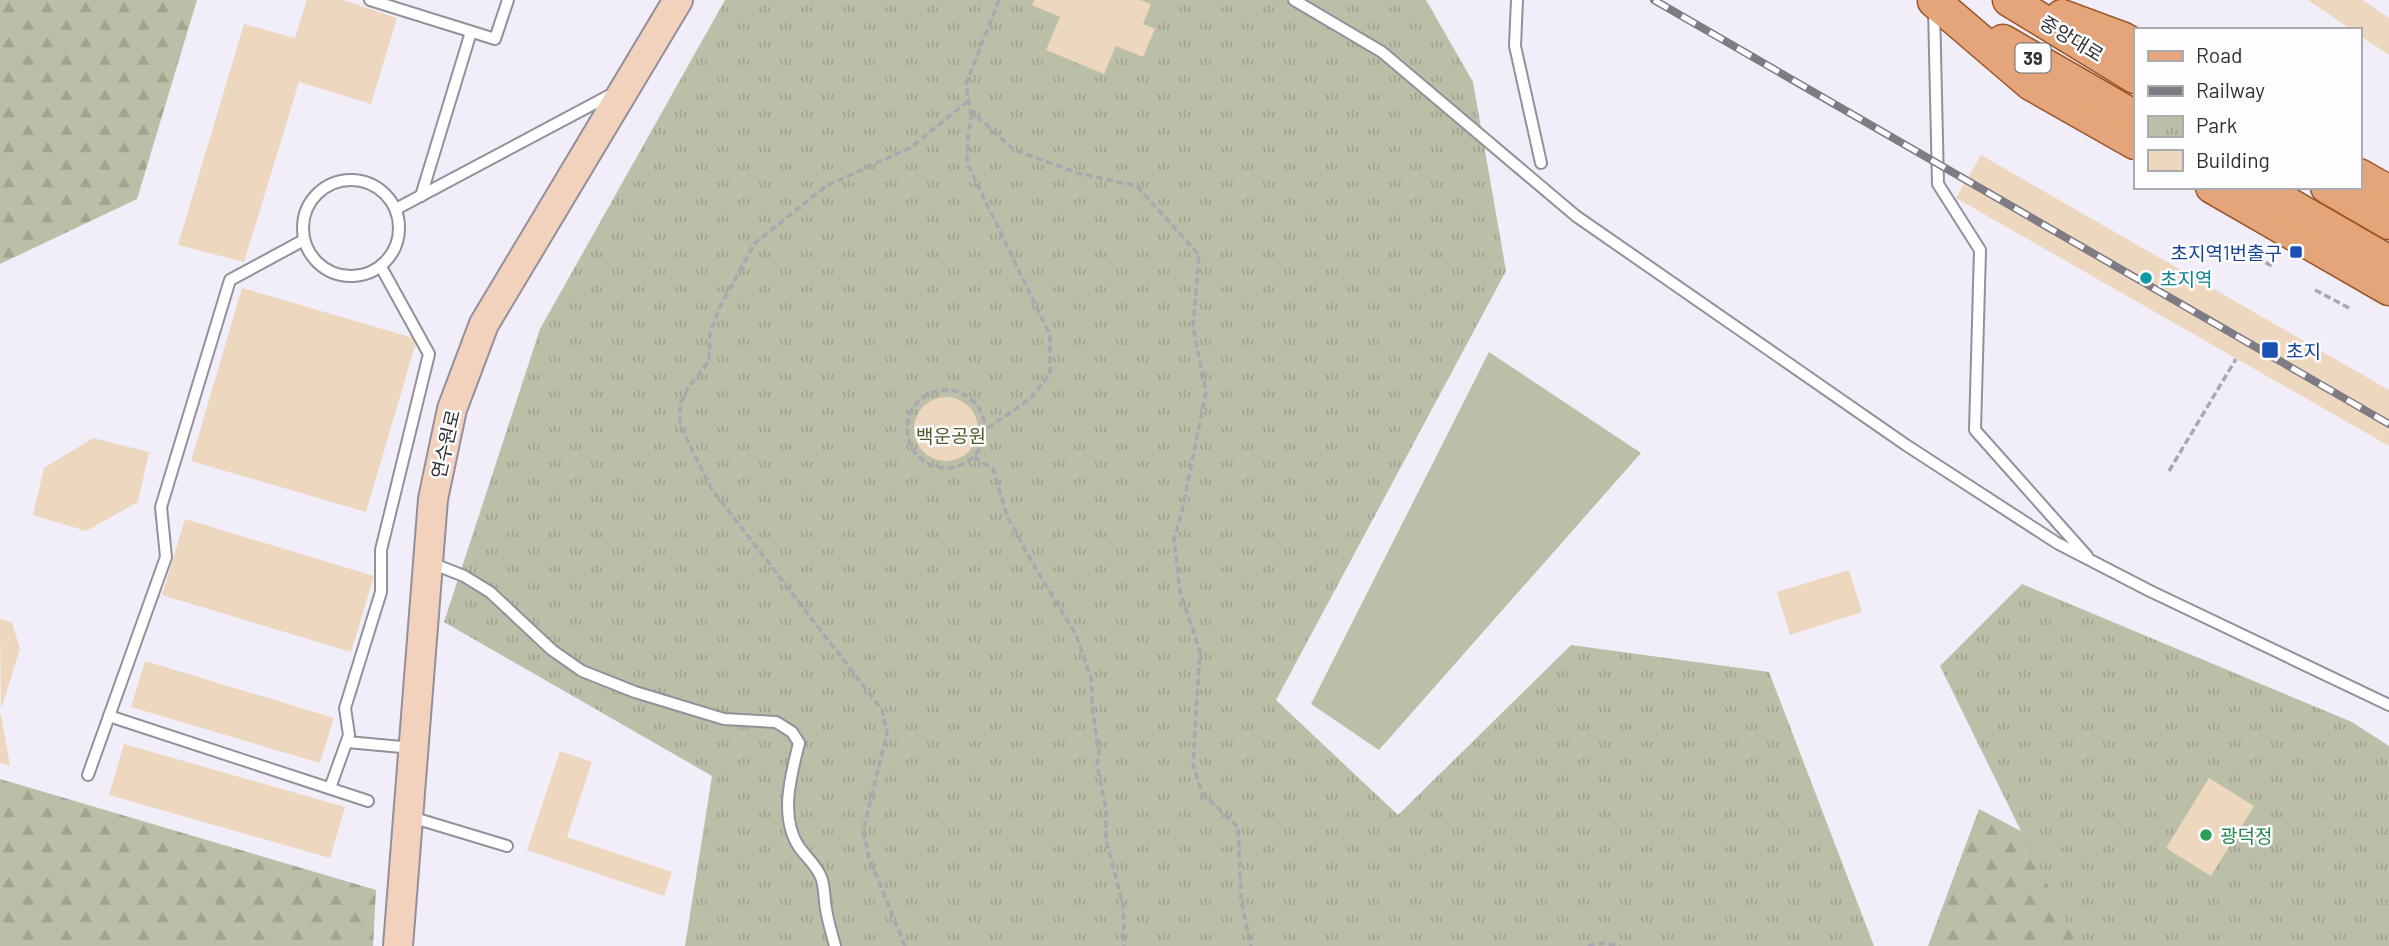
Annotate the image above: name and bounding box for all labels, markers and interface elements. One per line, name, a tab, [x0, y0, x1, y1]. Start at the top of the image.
street label: 중앙대로	[2036, 10, 2108, 66]
legend	[2134, 28, 2361, 189]
text: Road	[2196, 42, 2242, 67]
road number: 39	[2016, 44, 2050, 72]
text: Railway	[2196, 77, 2265, 102]
text: Park	[2196, 112, 2237, 137]
text: Building	[2196, 147, 2270, 172]
place label: 초지역1번출구	[2170, 241, 2282, 264]
marker: 초지역1번출구	[2288, 244, 2304, 260]
place label: 초지역	[2160, 267, 2212, 290]
marker: 초지역	[2138, 270, 2154, 286]
place label: 초지	[2286, 339, 2321, 362]
marker: 초지	[2260, 340, 2280, 360]
street label: 연수원로	[426, 407, 464, 481]
park label: 백운공원	[916, 424, 986, 447]
place label: 광덕정	[2220, 824, 2272, 847]
marker: 광덕정	[2198, 827, 2214, 843]

